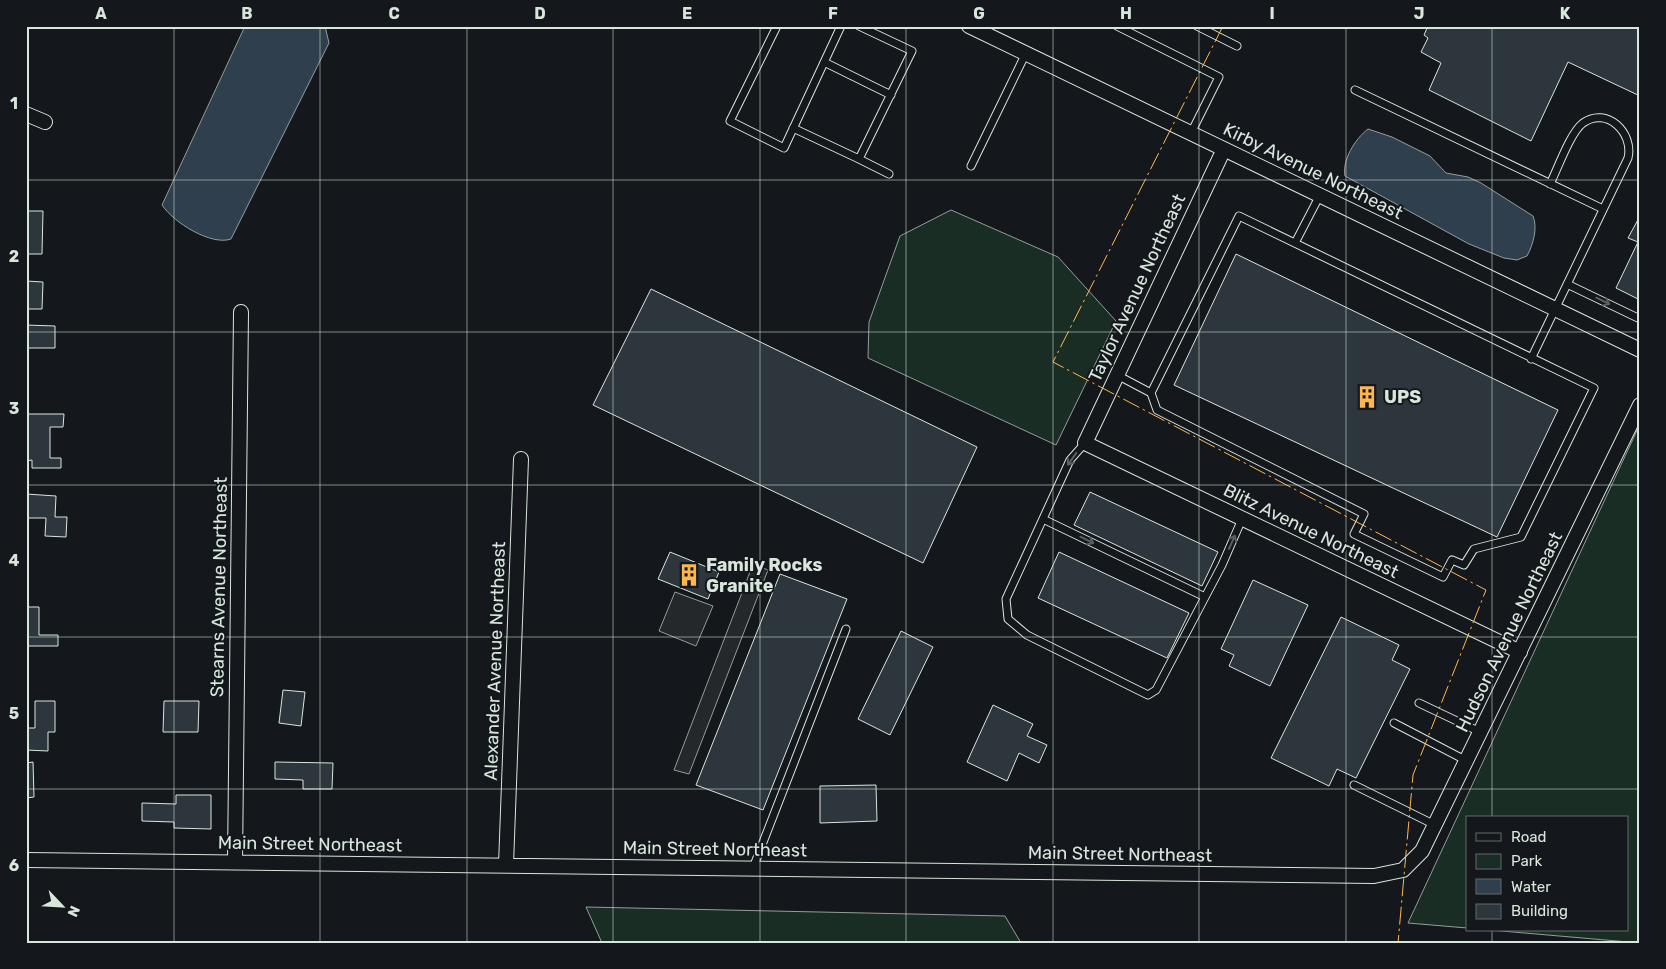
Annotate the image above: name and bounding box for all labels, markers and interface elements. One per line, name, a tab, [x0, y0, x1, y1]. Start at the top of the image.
text: A	[95, 4, 107, 23]
text: B	[241, 4, 253, 23]
text: C	[388, 4, 400, 23]
text: D	[534, 4, 546, 23]
text: E	[682, 4, 692, 23]
text: F	[828, 4, 838, 23]
text: G	[973, 4, 985, 23]
text: H	[1120, 4, 1132, 23]
text: I	[1269, 4, 1275, 23]
text: J	[1414, 4, 1424, 23]
text: K	[1560, 4, 1571, 23]
text: 1	[10, 94, 18, 113]
street label: Kirby Avenue Northeast	[1220, 118, 1406, 224]
street label: Taylor Avenue Northeast	[1084, 191, 1190, 385]
text: 2	[9, 247, 19, 266]
one-way arrow	[1595, 297, 1610, 306]
building icon: UPS	[1354, 384, 1380, 410]
place label: UPS	[1384, 386, 1421, 408]
text: 3	[9, 399, 19, 418]
one-way arrow	[1067, 452, 1077, 466]
street label: Stearns Avenue Northeast	[206, 477, 232, 697]
street label: Blitz Avenue Northeast	[1220, 479, 1402, 583]
street label: Hudson Avenue Northeast	[1451, 528, 1567, 736]
one-way arrow	[1228, 535, 1238, 550]
one-way arrow	[1079, 536, 1094, 545]
street label: Alexander Avenue Northeast	[480, 541, 510, 781]
text: 4	[9, 551, 20, 570]
place label: Family Rocks Granite	[706, 554, 823, 597]
building icon: Family Rocks Granite	[676, 562, 702, 588]
text: 5	[9, 704, 19, 723]
legend	[1466, 816, 1628, 932]
text: Road	[1511, 828, 1547, 846]
street label: Main Street Northeast	[218, 831, 402, 857]
street label: Main Street Northeast	[623, 836, 807, 862]
street label: Main Street Northeast	[1028, 841, 1212, 867]
text: Park	[1511, 852, 1542, 870]
text: 6	[9, 856, 19, 875]
text: Water	[1511, 878, 1551, 896]
north arrow	[38, 882, 88, 932]
text: Building	[1511, 902, 1568, 920]
text: N	[63, 903, 83, 919]

